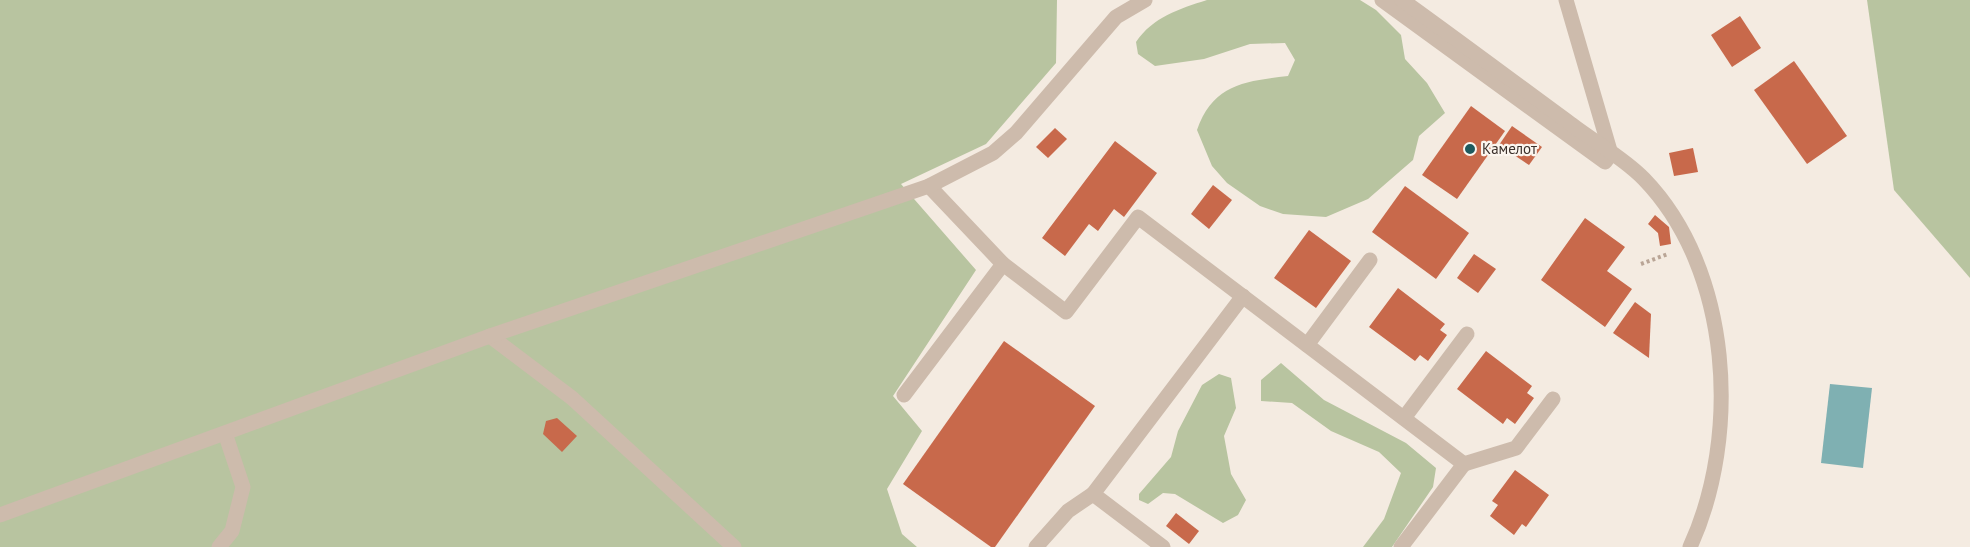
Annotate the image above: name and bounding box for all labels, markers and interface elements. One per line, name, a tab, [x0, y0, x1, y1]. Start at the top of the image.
place label: Камелот	[1482, 139, 1537, 158]
marker: Камелот	[1463, 142, 1477, 156]

